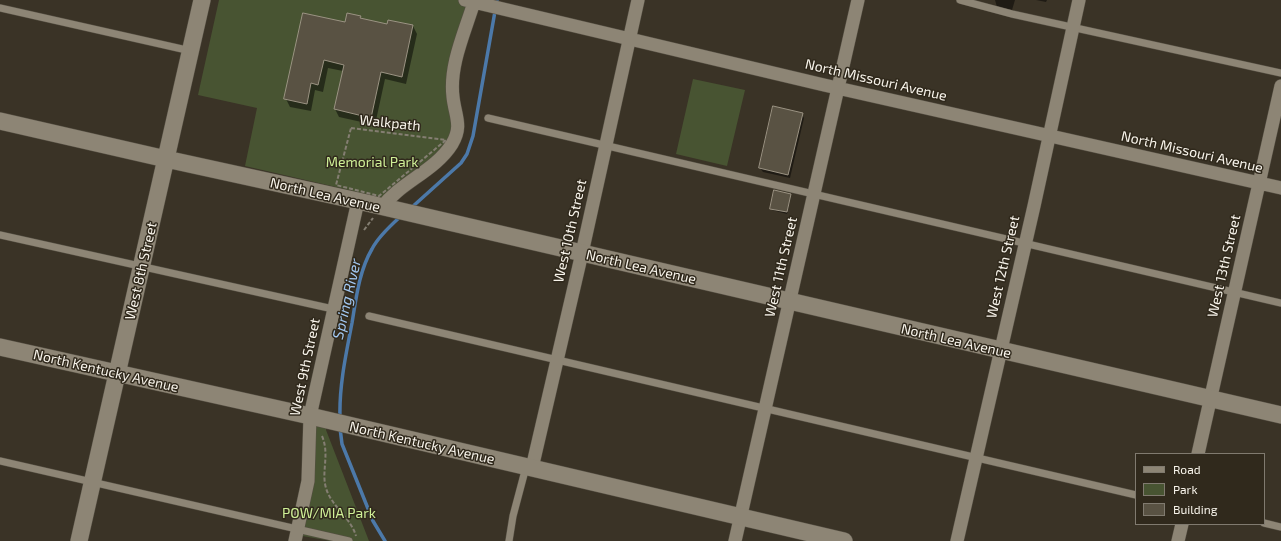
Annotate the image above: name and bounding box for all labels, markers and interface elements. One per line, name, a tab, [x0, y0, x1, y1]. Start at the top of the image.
street label: North Missouri Avenue	[803, 56, 949, 104]
street label: Walkpath	[359, 111, 421, 135]
street label: North Missouri Avenue	[1119, 128, 1265, 176]
park label: Memorial Park	[326, 154, 418, 170]
street label: North Lea Avenue	[268, 174, 382, 216]
street label: West 10th Street	[550, 178, 590, 284]
street label: West 13th Street	[1204, 213, 1244, 319]
street label: West 12th Street	[983, 214, 1023, 320]
street label: West 11th Street	[761, 215, 801, 319]
street label: West 8th Street	[122, 220, 160, 322]
street label: North Lea Avenue	[584, 246, 698, 288]
water label: Spring River	[329, 257, 365, 341]
street label: West 9th Street	[286, 317, 324, 417]
street label: North Lea Avenue	[899, 320, 1013, 362]
street label: North Kentucky Avenue	[32, 346, 180, 396]
street label: North Kentucky Avenue	[348, 418, 496, 468]
legend	[1135, 453, 1265, 525]
text: Road	[1173, 462, 1201, 476]
text: Park	[1173, 482, 1198, 496]
text: Building	[1173, 502, 1217, 516]
park label: POW/MIA Park	[282, 505, 376, 521]

